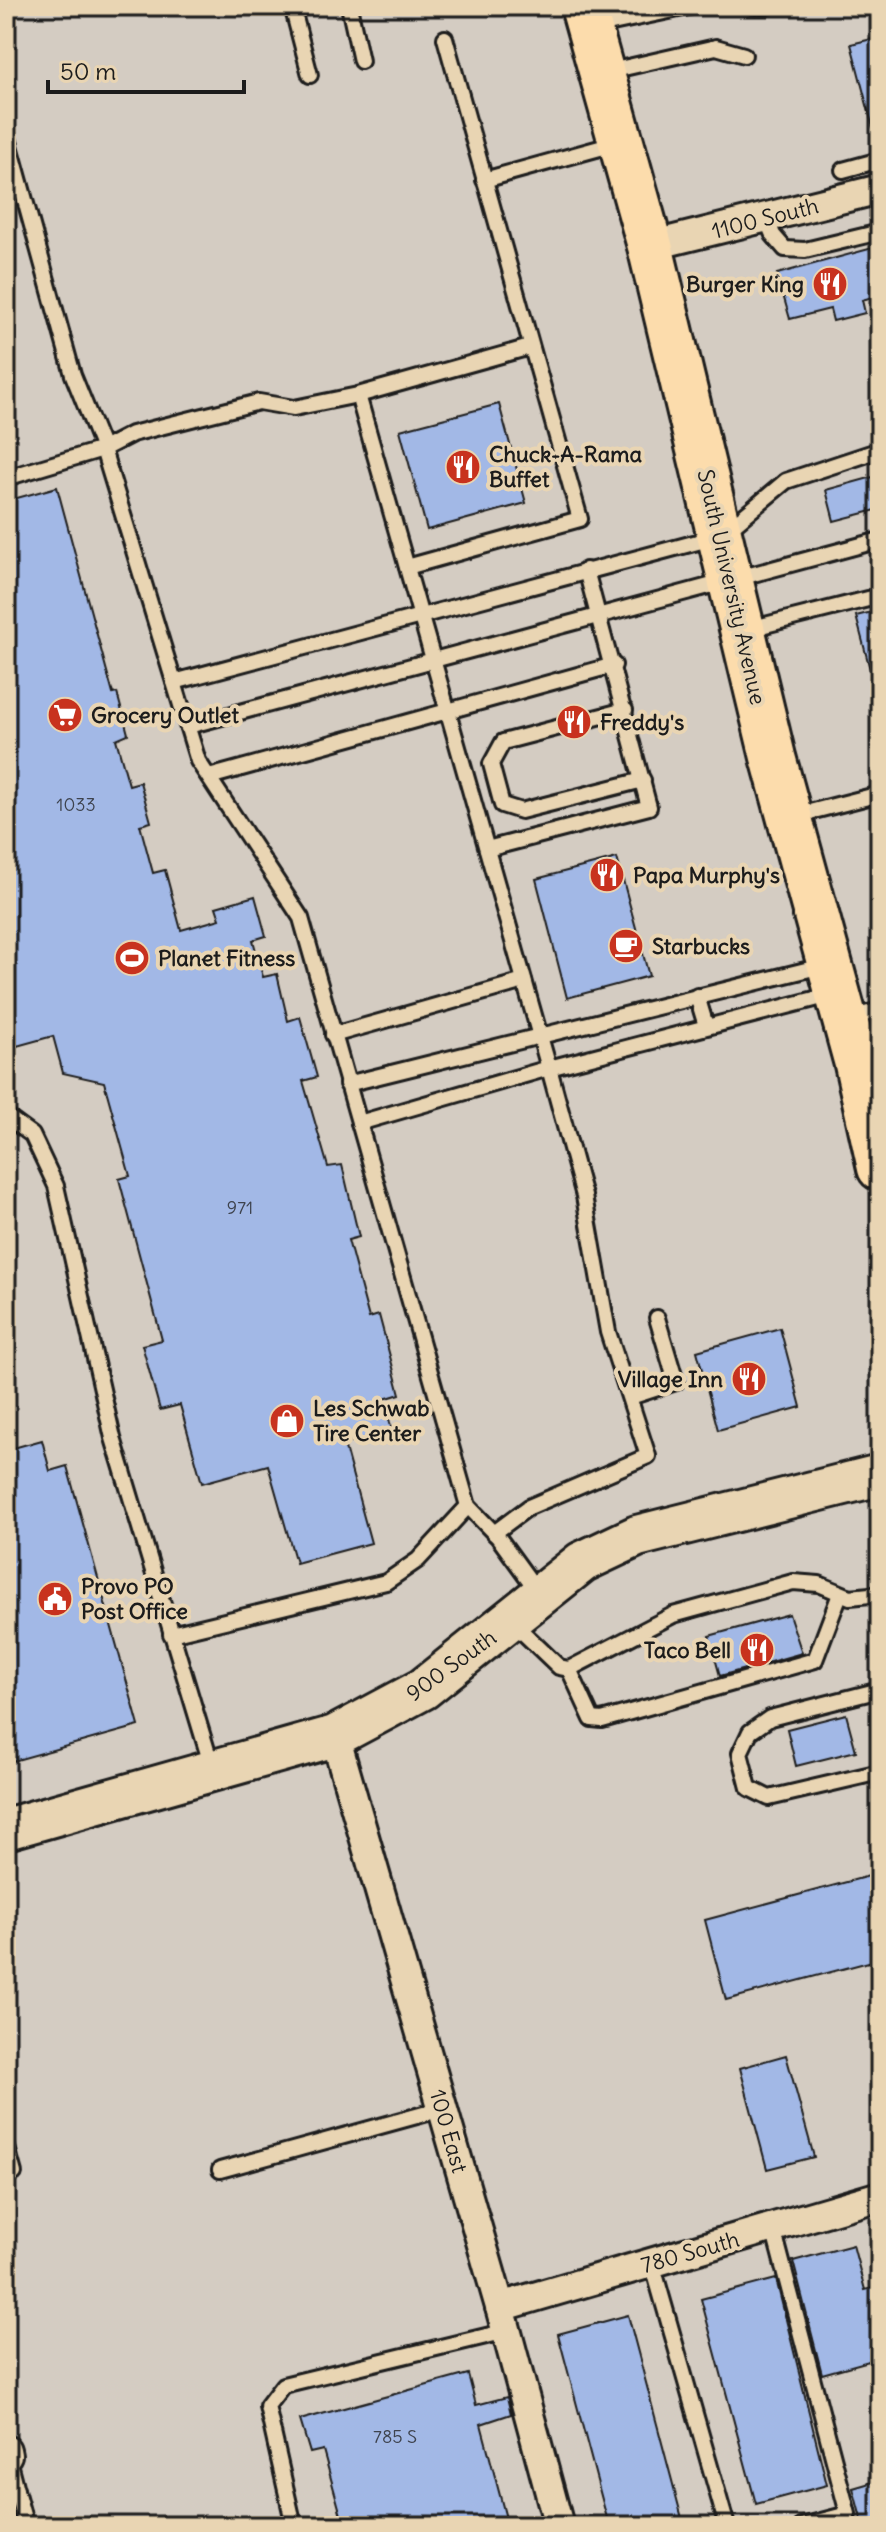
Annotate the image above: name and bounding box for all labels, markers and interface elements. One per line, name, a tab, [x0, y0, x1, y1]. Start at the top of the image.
scale bar	[48, 44, 244, 94]
text: 50 m	[60, 56, 116, 86]
street label: 1100 South	[709, 191, 821, 245]
restaurant icon: Burger King	[811, 265, 849, 303]
place label: Burger King	[686, 270, 804, 298]
place label: Chuck-A-Rama Buffet	[489, 440, 643, 493]
restaurant icon: Chuck-A-Rama Buffet	[444, 448, 482, 486]
street label: South University Avenue	[691, 467, 773, 707]
supermarket icon: Grocery Outlet	[46, 696, 84, 734]
place label: Grocery Outlet	[91, 701, 239, 729]
restaurant icon: Freddy's	[555, 703, 593, 741]
place label: Freddy's	[600, 708, 684, 736]
house number: 1033	[56, 793, 96, 816]
restaurant icon: Papa Murphy's	[588, 856, 626, 894]
place label: Papa Murphy's	[633, 861, 780, 889]
cafe icon: Starbucks	[607, 927, 645, 965]
place label: Starbucks	[652, 932, 750, 960]
sports icon: Planet Fitness	[113, 939, 151, 977]
place label: Planet Fitness	[158, 944, 295, 972]
house number: 971	[227, 1196, 253, 1219]
restaurant icon: Village Inn	[730, 1360, 768, 1398]
place label: Village Inn	[618, 1365, 723, 1393]
place label: Les Schwab Tire Center	[313, 1394, 429, 1447]
shop icon: Les Schwab Tire Center	[268, 1402, 306, 1440]
place label: Provo PO Post Office	[81, 1572, 188, 1625]
public building icon: Provo PO Post Office	[36, 1580, 74, 1618]
street label: 900 South	[401, 1623, 501, 1707]
restaurant icon: Taco Bell	[738, 1631, 776, 1669]
place label: Taco Bell	[644, 1636, 731, 1664]
street label: 100 East	[424, 2086, 474, 2176]
street label: 780 South	[638, 2225, 742, 2279]
house number: 785 S	[373, 2425, 417, 2448]

